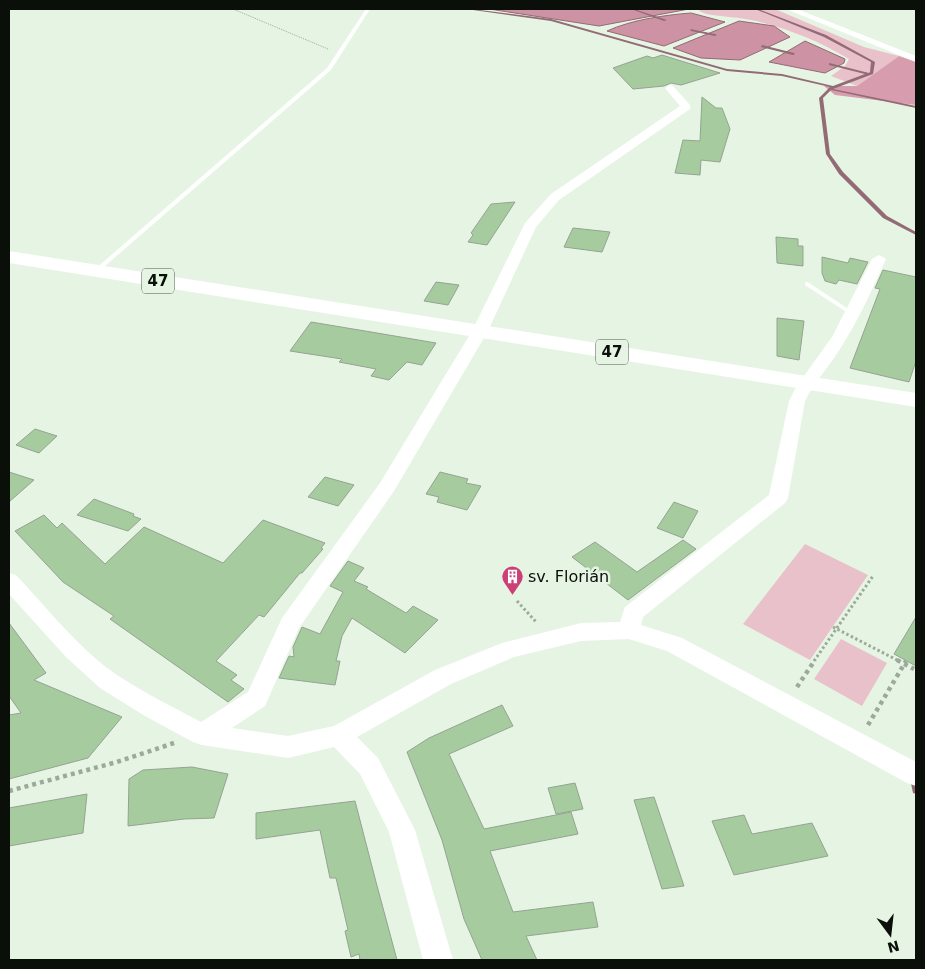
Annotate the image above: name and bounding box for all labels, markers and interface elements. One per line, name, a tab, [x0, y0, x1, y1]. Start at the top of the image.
road number: 47	[142, 268, 174, 294]
road number: 47	[596, 340, 628, 364]
building icon: sv. Florián	[500, 564, 524, 595]
place label: sv. Florián	[528, 567, 609, 586]
north arrow	[865, 909, 915, 959]
text: N	[886, 937, 901, 956]

